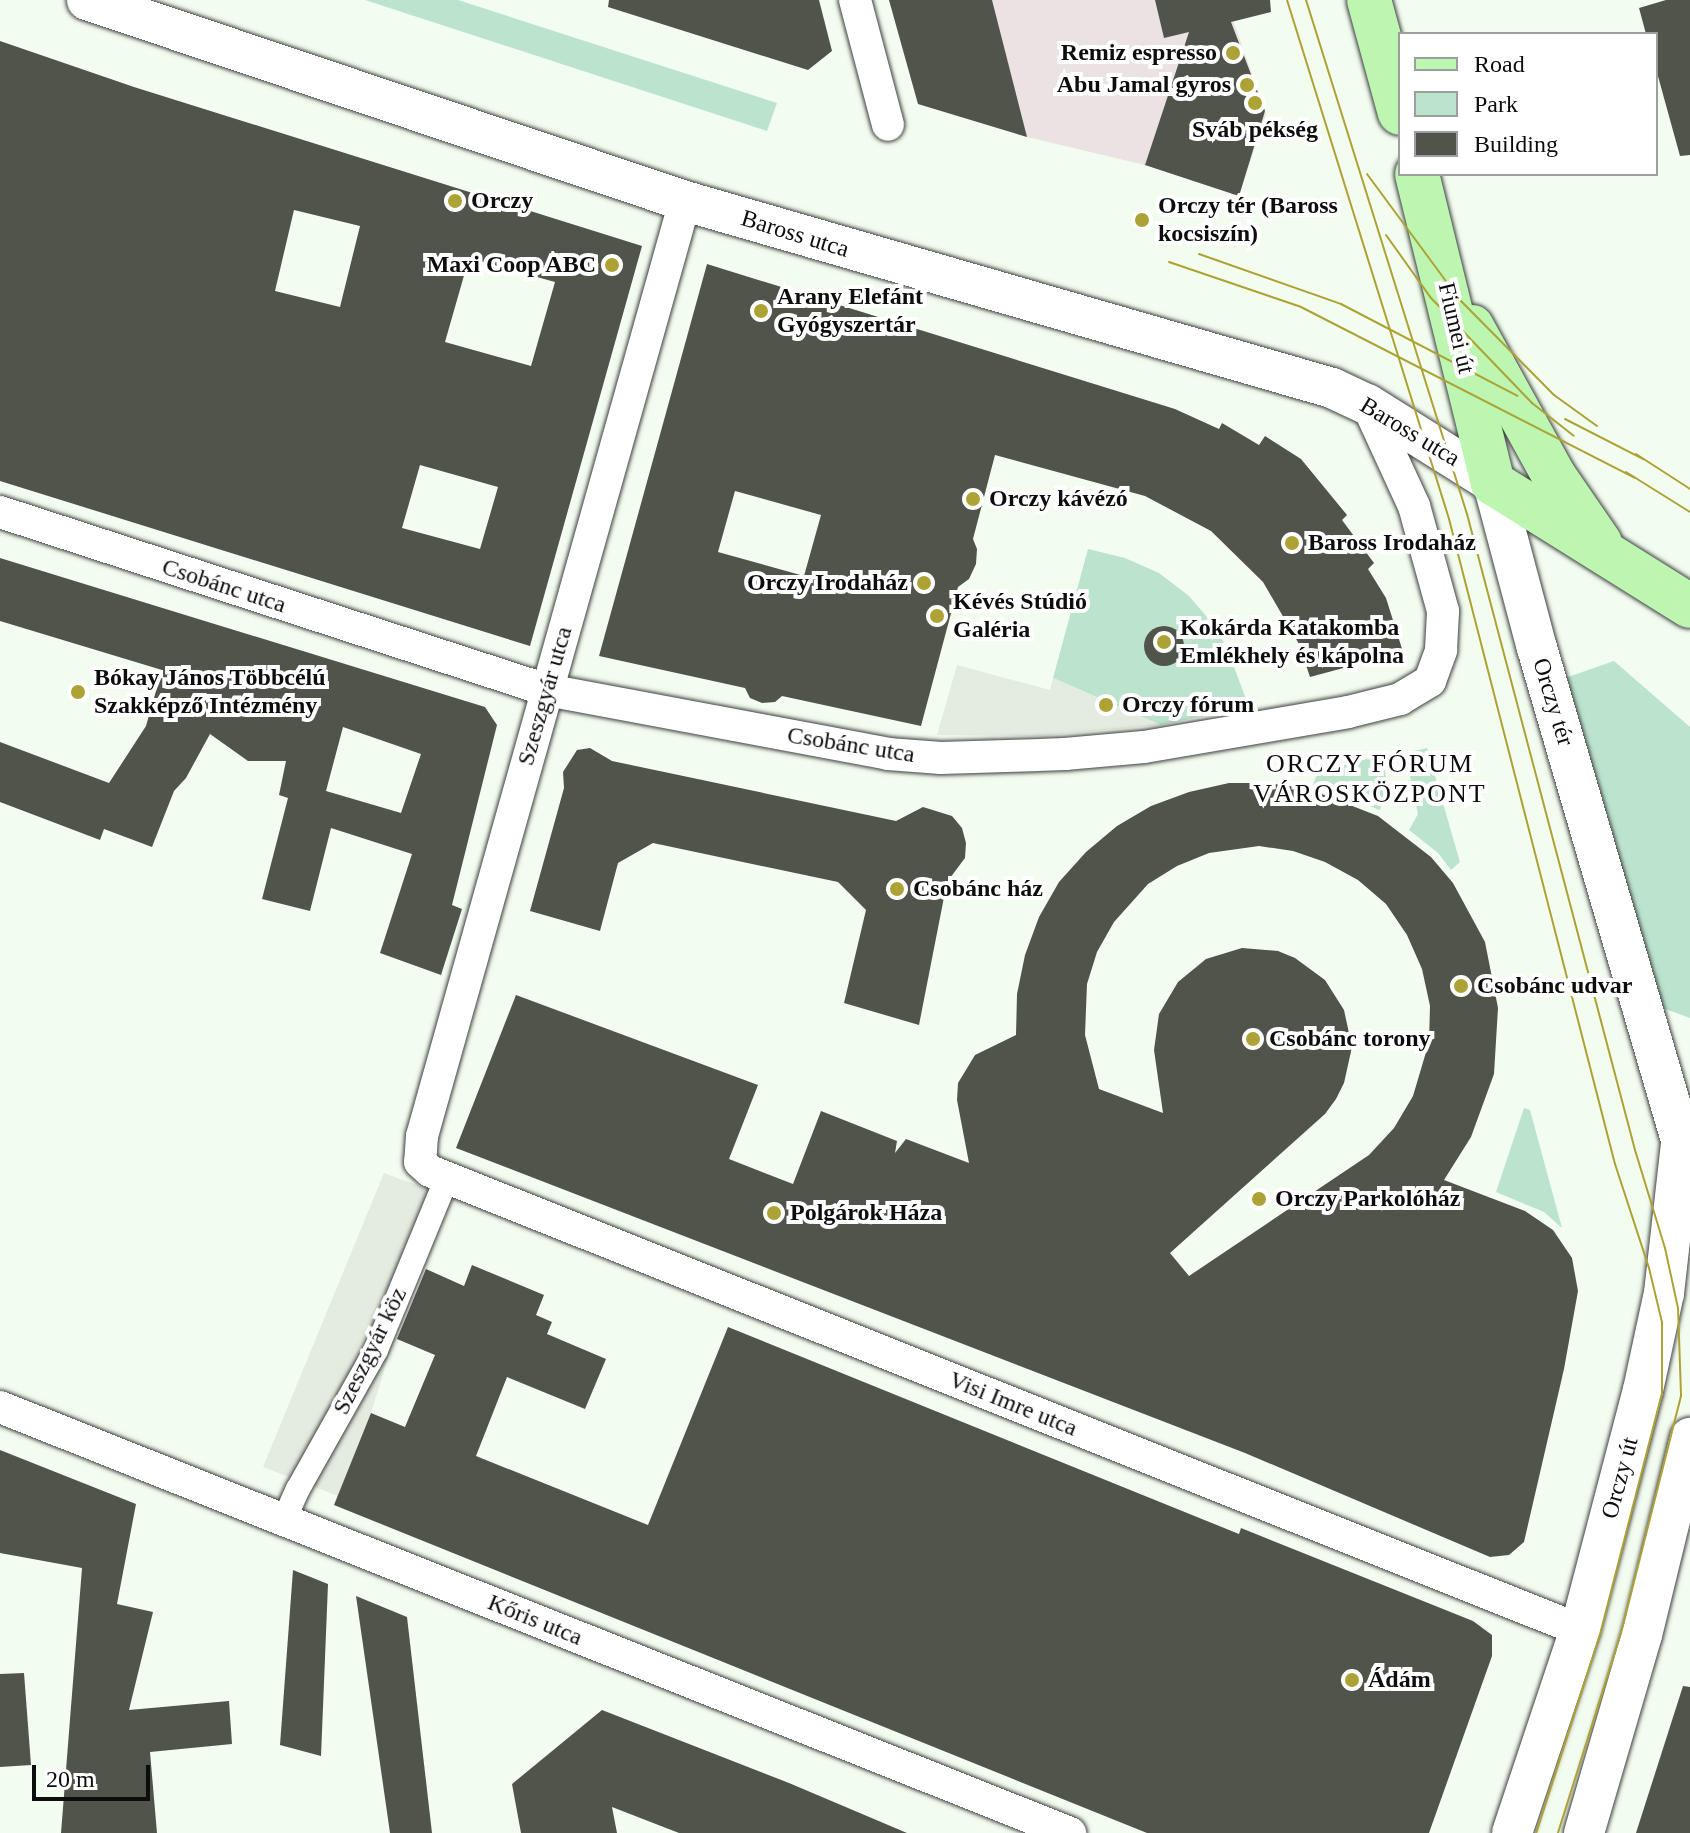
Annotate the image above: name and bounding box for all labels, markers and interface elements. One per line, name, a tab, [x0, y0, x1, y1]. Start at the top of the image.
legend	[1398, 32, 1658, 176]
place label: Remiz espresso	[1061, 39, 1217, 67]
marker: Remiz espresso	[1224, 44, 1242, 62]
text: Road	[1474, 51, 1525, 77]
place label: Abu Jamal gyros	[1057, 71, 1231, 99]
marker: Abu Jamal gyros	[1238, 76, 1256, 94]
text: Park	[1474, 91, 1518, 117]
marker: Sváb pékség	[1246, 94, 1264, 112]
place label: Sváb pékség	[1192, 116, 1318, 144]
text: Building	[1474, 131, 1558, 157]
place label: Orczy	[471, 187, 533, 215]
marker: Orczy	[446, 192, 464, 210]
place label: Orczy tér (Baross kocsiszín)	[1158, 192, 1338, 248]
street label: Baross utca	[738, 204, 852, 264]
marker: Orczy tér (Baross kocsiszín)	[1133, 211, 1151, 229]
place label: Maxi Coop ABC	[425, 251, 596, 279]
marker: Maxi Coop ABC	[603, 256, 621, 274]
street label: Fiumei út	[1432, 280, 1480, 376]
place label: Arany Elefánt Gyógyszertár	[777, 283, 923, 339]
marker: Arany Elefánt Gyógyszertár	[752, 302, 770, 320]
street label: Baross utca	[1355, 391, 1465, 473]
place label: Orczy kávézó	[989, 485, 1128, 513]
marker: Orczy kávézó	[964, 490, 982, 508]
place label: Baross Irodaház	[1308, 529, 1476, 557]
marker: Baross Irodaház	[1283, 534, 1301, 552]
street label: Csobánc utca	[158, 552, 290, 620]
place label: Orczy Irodaház	[747, 569, 908, 597]
marker: Orczy Irodaház	[915, 574, 933, 592]
place label: Kévés Stúdió Galéria	[953, 588, 1087, 644]
marker: Kévés Stúdió Galéria	[928, 607, 946, 625]
place label: Kokárda Katakomba Emlékhely és kápolna	[1180, 614, 1404, 670]
street label: Szeszgyár utca	[511, 623, 579, 769]
marker: Kokárda Katakomba Emlékhely és kápolna	[1155, 633, 1173, 651]
street label: Orczy tér	[1526, 655, 1580, 749]
place label: Bókay János Többcélú Szakképző Intézmény	[94, 664, 326, 720]
marker: Bókay János Többcélú Szakképző Intézmény	[69, 683, 87, 701]
place label: Orczy fórum	[1122, 691, 1254, 719]
marker: Orczy fórum	[1097, 696, 1115, 714]
street label: Csobánc utca	[785, 721, 917, 769]
district label: ORCZY FÓRUM VÁROSKÖZPONT	[1253, 748, 1487, 810]
place label: Csobánc ház	[913, 875, 1043, 903]
marker: Csobánc ház	[888, 880, 906, 898]
place label: Csobánc udvar	[1477, 972, 1632, 1000]
marker: Csobánc udvar	[1452, 977, 1470, 995]
place label: Csobánc torony	[1269, 1025, 1431, 1053]
marker: Csobánc torony	[1244, 1030, 1262, 1048]
place label: Orczy Parkolóház	[1275, 1185, 1461, 1213]
marker: Orczy Parkolóház	[1250, 1190, 1268, 1208]
place label: Polgárok Háza	[790, 1199, 942, 1227]
marker: Polgárok Háza	[765, 1204, 783, 1222]
street label: Szeszgyár köz	[327, 1283, 413, 1419]
street label: Visi Imre utca	[945, 1365, 1081, 1443]
street label: Orczy út	[1595, 1434, 1645, 1522]
street label: Kőris utca	[484, 1588, 586, 1652]
place label: Ádám	[1368, 1666, 1431, 1694]
marker: Ádám	[1343, 1671, 1361, 1689]
scale bar	[36, 1749, 154, 1799]
text: 20 m	[46, 1766, 95, 1792]

